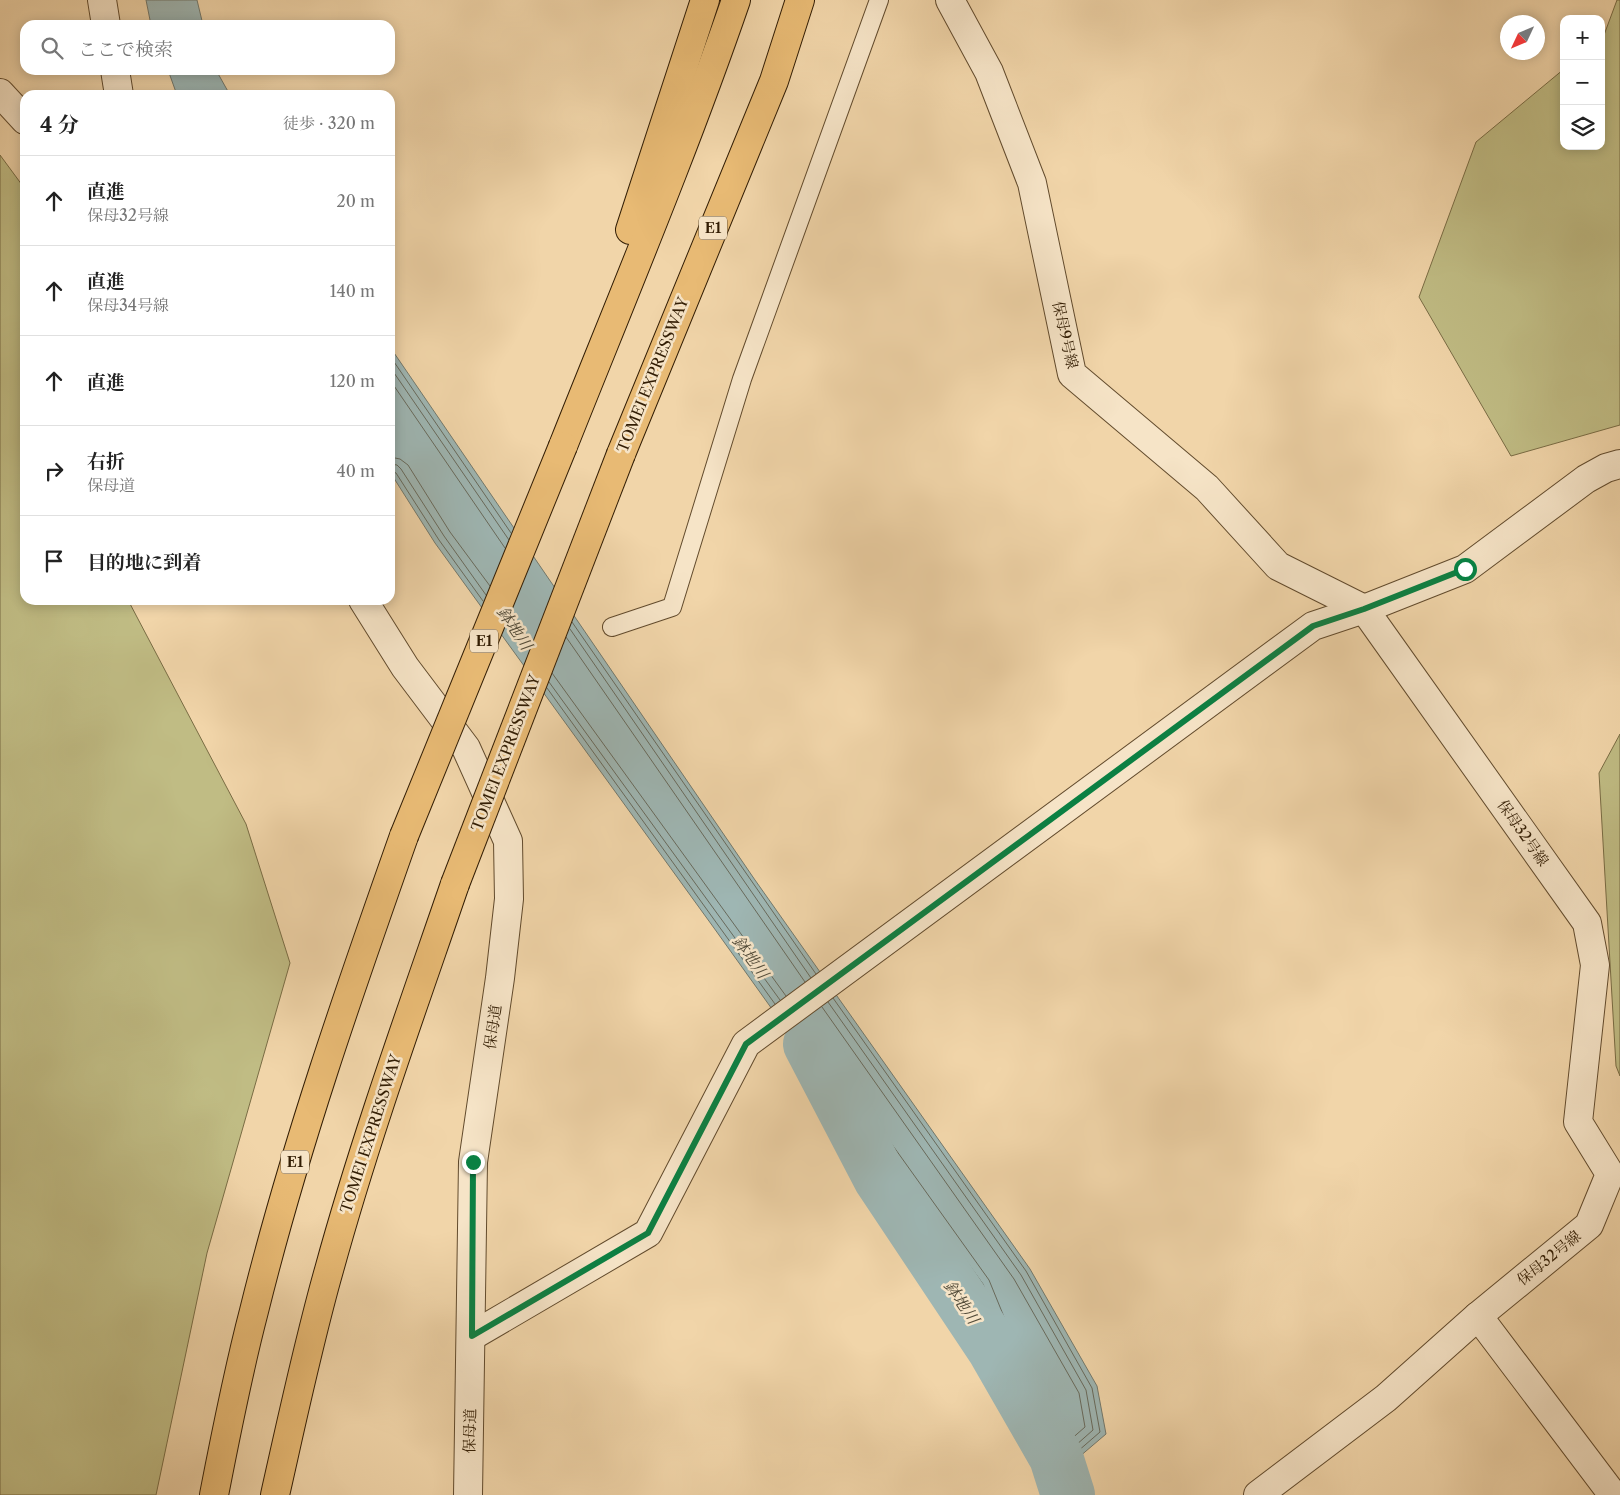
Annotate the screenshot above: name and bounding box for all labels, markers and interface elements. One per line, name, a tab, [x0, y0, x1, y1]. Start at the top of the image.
north arrow	[1500, 15, 1545, 60]
map controls	[1560, 15, 1605, 150]
button: +	[1560, 15, 1605, 60]
search box	[20, 20, 395, 75]
icon: search	[38, 34, 66, 62]
text: ここで検索	[78, 38, 173, 61]
button: −	[1560, 60, 1605, 105]
button: layers	[1560, 105, 1605, 150]
text: 4 分	[40, 112, 79, 137]
text: 徒歩 · 320 m	[283, 113, 375, 133]
text: 直進	[87, 180, 125, 203]
icon: ahead	[40, 187, 68, 215]
text: 20 m	[336, 191, 375, 211]
text: 保母32号線	[87, 205, 169, 225]
road number: E1	[699, 217, 727, 240]
text: 直進	[87, 270, 125, 293]
icon: ahead	[40, 277, 68, 305]
text: 140 m	[330, 281, 375, 301]
street label: TOMEI EXPRESSWAY	[613, 294, 693, 455]
text: 保母34号線	[87, 295, 169, 315]
street label: 保母9号線	[1048, 299, 1082, 371]
icon: ahead	[40, 367, 68, 395]
text: 直進	[87, 371, 125, 394]
text: 120 m	[330, 371, 375, 391]
text: 右折	[87, 450, 125, 473]
icon: right	[40, 457, 68, 485]
text: 40 m	[336, 461, 375, 481]
text: 保母道	[87, 475, 135, 495]
icon: arrive	[40, 547, 68, 575]
text: 目的地に到着	[87, 551, 201, 574]
route start	[1454, 558, 1477, 581]
water label: 鉢地川	[493, 603, 538, 655]
road number: E1	[470, 630, 498, 652]
street label: TOMEI EXPRESSWAY	[467, 672, 544, 834]
street label: 保母32号線	[1494, 796, 1553, 870]
water label: 鉢地川	[729, 932, 774, 984]
street label: 保母道	[480, 1003, 505, 1051]
street label: TOMEI EXPRESSWAY	[336, 1052, 405, 1216]
road number: E1	[281, 1150, 309, 1174]
route end	[462, 1151, 485, 1174]
street label: 保母32号線	[1513, 1226, 1585, 1289]
water label: 鉢地川	[940, 1277, 985, 1329]
street label: 保母道	[460, 1408, 479, 1454]

